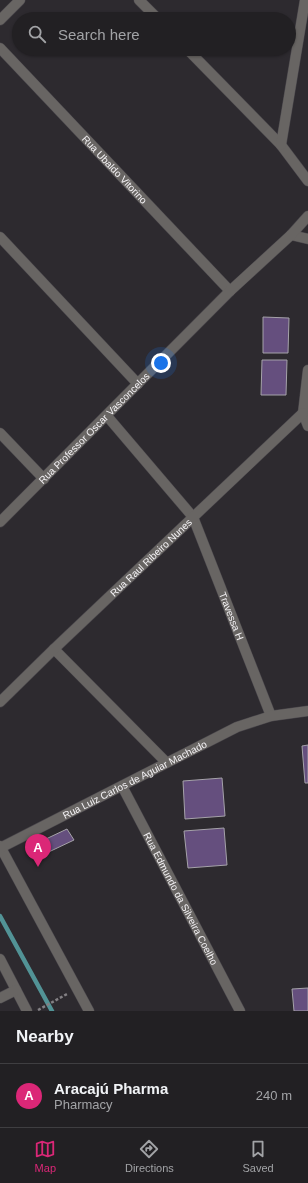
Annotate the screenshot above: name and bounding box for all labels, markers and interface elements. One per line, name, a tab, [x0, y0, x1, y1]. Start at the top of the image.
search box	[12, 12, 296, 56]
icon: search	[26, 23, 48, 45]
text: Search here	[58, 26, 140, 43]
street label: Rua Ubaldo Vitorino	[80, 133, 150, 206]
your location	[151, 353, 171, 373]
street label: Rua Professor Oscar Vasconcelos	[36, 370, 151, 486]
street label: Rua Raul Ribeiro Nunes	[108, 516, 194, 598]
street label: Travessa H	[217, 590, 246, 642]
street label: Rua Luiz Carlos de Aguiar Machado	[61, 738, 209, 821]
street label: Rua Edmundo da Silveira Coelho	[142, 830, 220, 967]
pin: A	[25, 834, 51, 867]
text: Nearby	[16, 1027, 74, 1046]
text: Aracajú Pharma	[54, 1080, 168, 1097]
text: A	[24, 1088, 34, 1103]
text: 240 m	[256, 1088, 292, 1103]
text: Pharmacy	[54, 1097, 113, 1112]
tab: Map	[34, 1138, 56, 1174]
tab: Directions	[125, 1138, 174, 1174]
tab: Saved	[242, 1138, 274, 1174]

